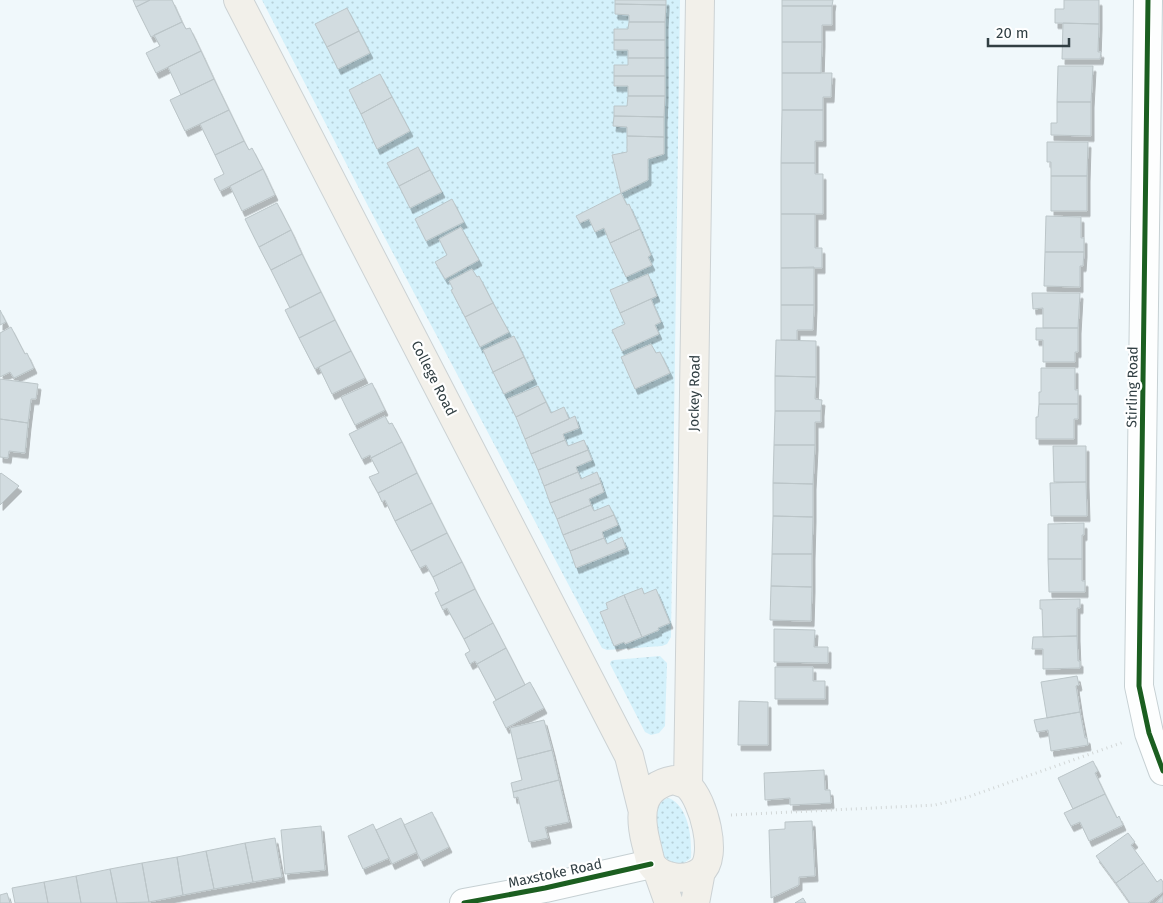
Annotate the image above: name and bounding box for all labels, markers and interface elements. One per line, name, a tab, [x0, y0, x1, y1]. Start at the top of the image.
scale bar	[988, 15, 1069, 47]
text: 20 m	[996, 24, 1029, 42]
street label: College Road	[407, 338, 460, 419]
street label: Stirling Road	[1123, 346, 1142, 428]
street label: Jockey Road	[685, 355, 704, 431]
street label: Maxstoke Road	[507, 855, 604, 892]

